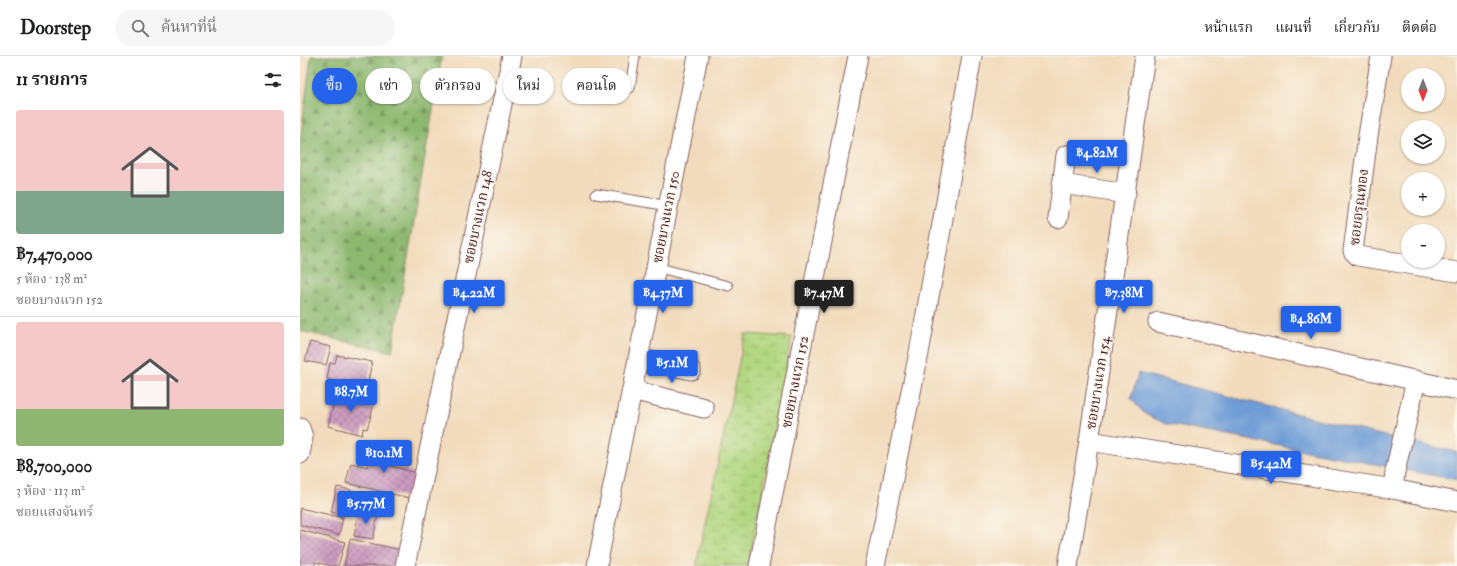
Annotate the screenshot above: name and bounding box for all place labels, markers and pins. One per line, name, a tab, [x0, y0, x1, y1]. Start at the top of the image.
pin: ฿4.82M	[1064, 140, 1130, 174]
pin: ฿4.22M	[441, 280, 507, 314]
pin: ฿4.37M	[630, 280, 696, 314]
pin: ฿7.47M	[791, 280, 857, 314]
pin: ฿7.38M	[1091, 280, 1157, 314]
pin: ฿4.86M	[1278, 306, 1344, 340]
pin: ฿5.1M	[644, 350, 700, 384]
pin: ฿8.7M	[323, 379, 379, 413]
pin: ฿10.1M	[351, 440, 417, 474]
pin: ฿5.42M	[1238, 451, 1304, 485]
pin: ฿5.77M	[333, 491, 399, 525]

